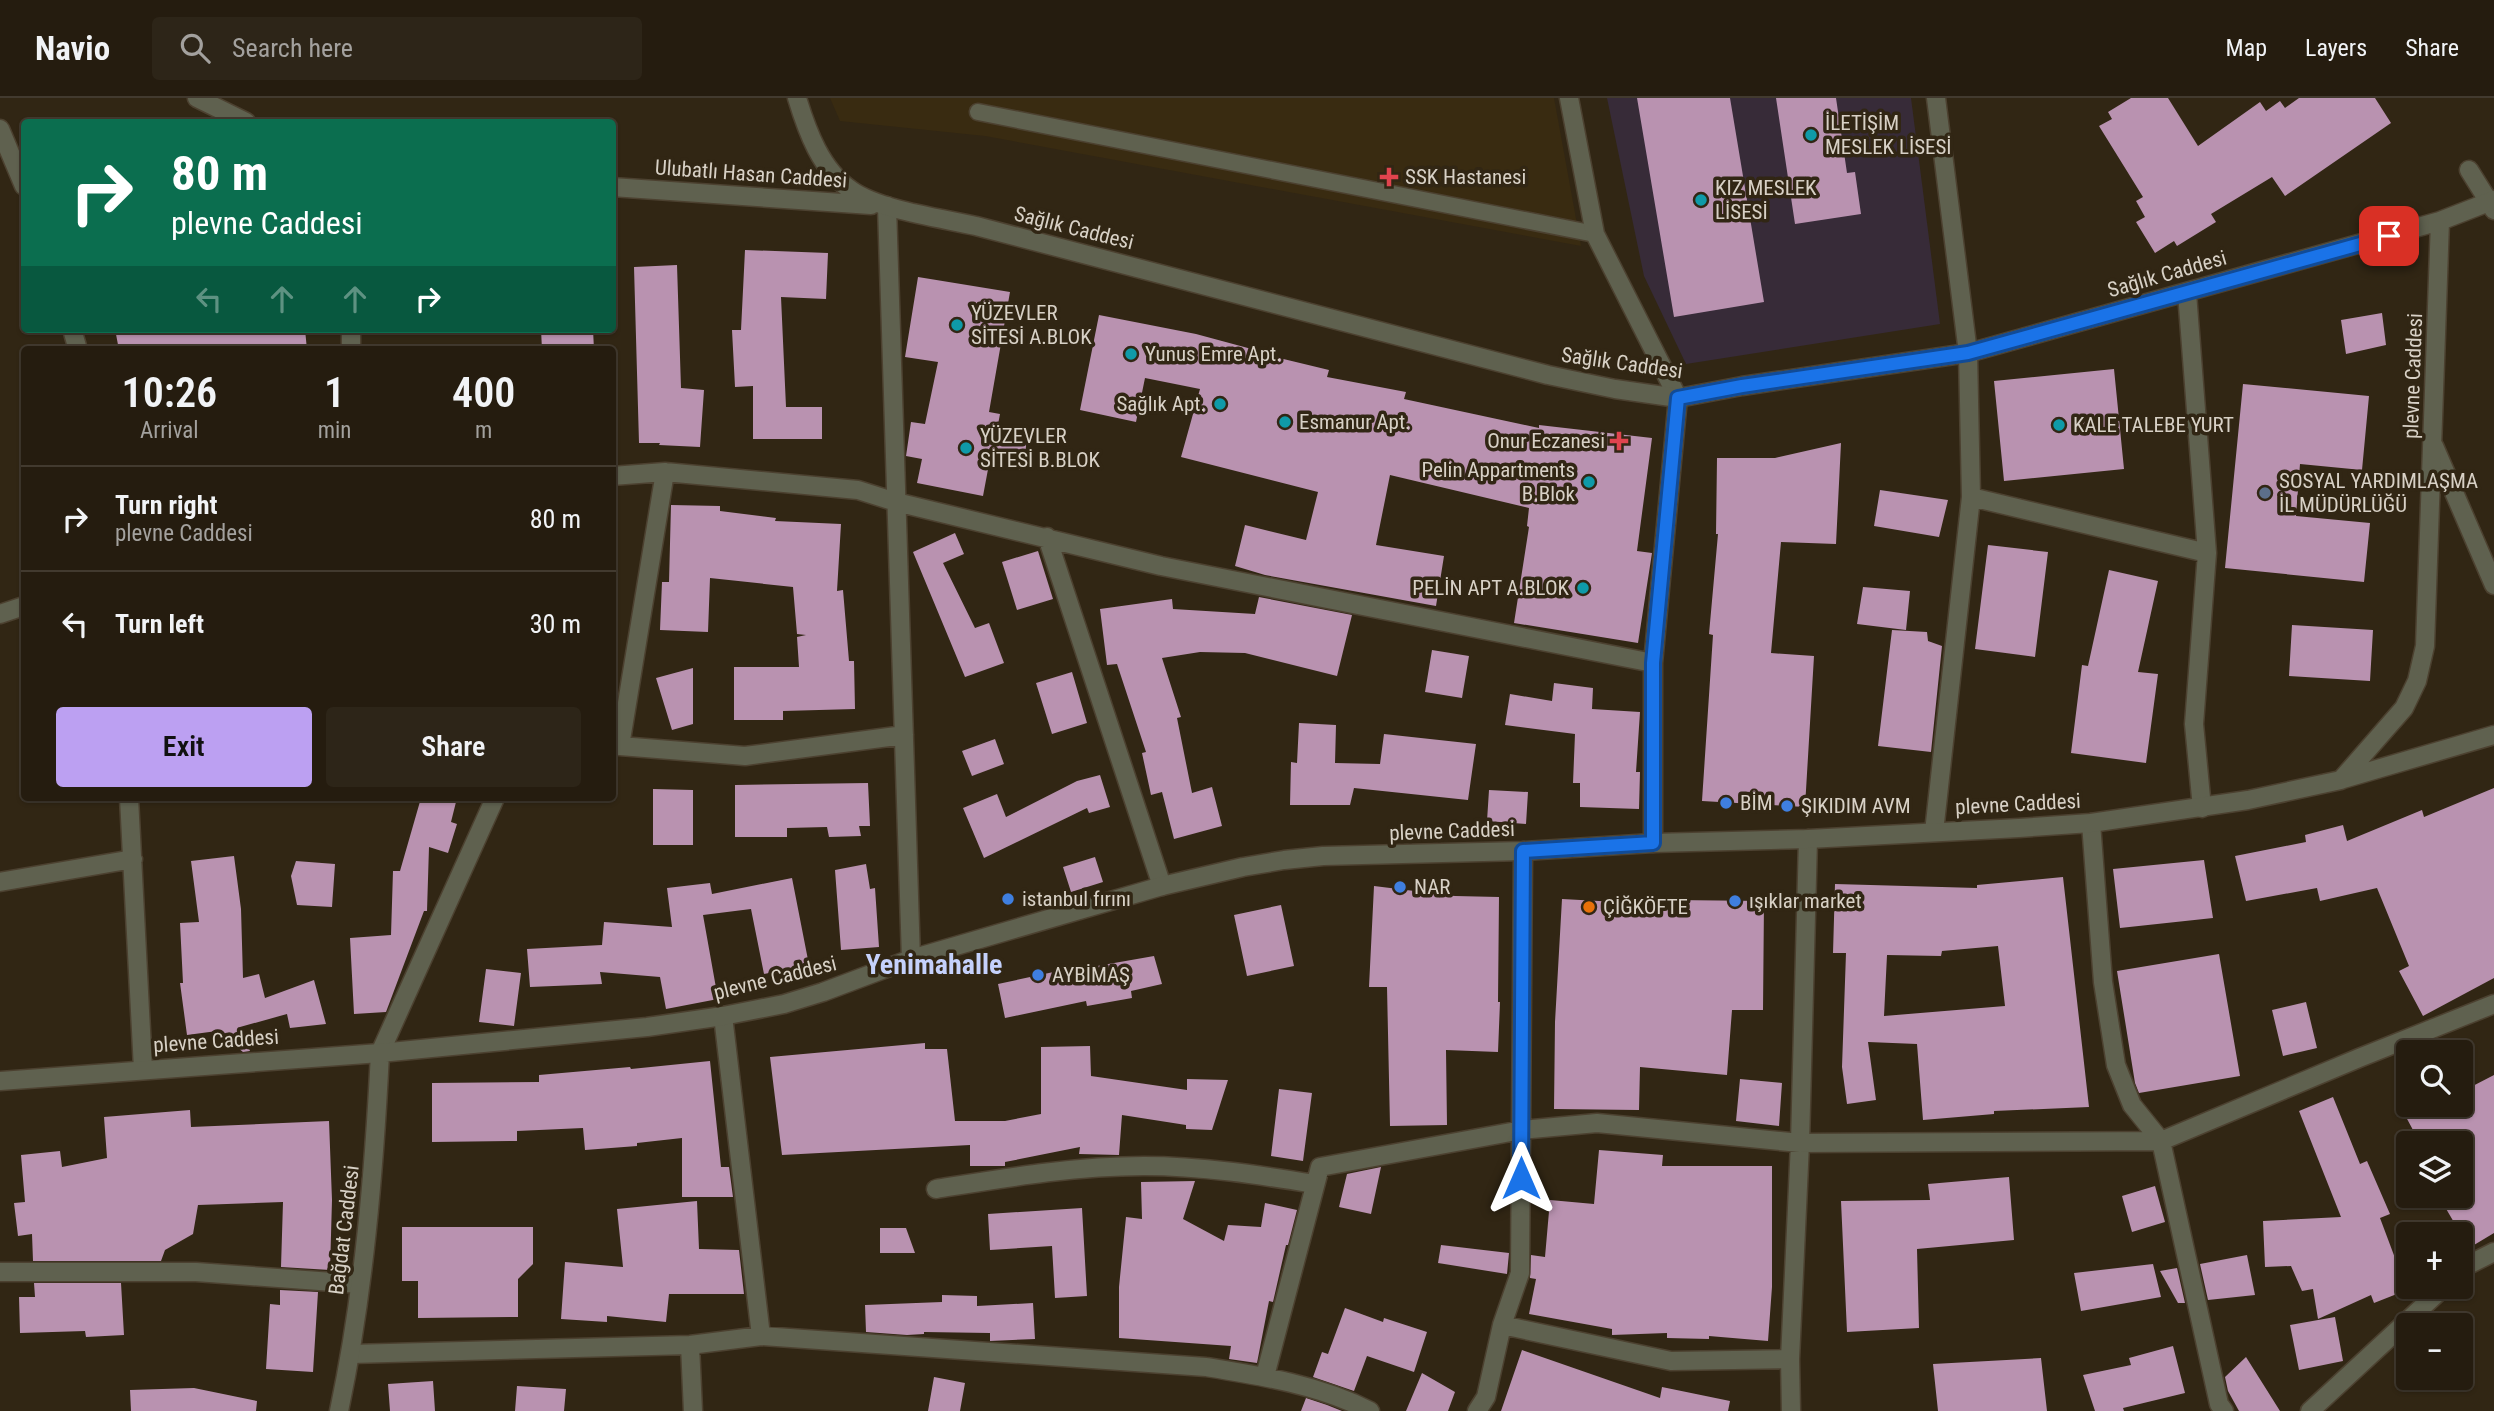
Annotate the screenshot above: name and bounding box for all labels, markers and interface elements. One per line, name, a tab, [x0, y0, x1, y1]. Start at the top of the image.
search box	[152, 17, 642, 80]
text: Navio	[35, 29, 110, 68]
icon: search	[176, 29, 214, 67]
text: Search here	[232, 33, 353, 63]
text: Map	[2226, 34, 2267, 62]
text: Layers	[2305, 34, 2367, 62]
text: Share	[2405, 34, 2459, 62]
place label: İLETİŞİM MESLEK LİSESİ	[1825, 111, 1952, 159]
marker: İLETİŞİM MESLEK LİSESİ	[1803, 127, 1819, 143]
text: 80 m	[171, 145, 268, 202]
icon: right	[56, 147, 147, 238]
street label: Ulubatlı Hasan Caddesi	[654, 155, 848, 193]
place label: SSK Hastanesi	[1405, 165, 1526, 189]
marker: SSK Hastanesi	[1379, 167, 1399, 187]
place label: KIZ MESLEK LİSESİ	[1715, 176, 1817, 224]
marker: KIZ MESLEK LİSESİ	[1693, 192, 1709, 208]
street label: Sağlık Caddesi	[1012, 202, 1136, 254]
text: plevne Caddesi	[171, 204, 363, 242]
pin	[2359, 206, 2419, 266]
icon: arrive	[2370, 217, 2408, 255]
street label: Sağlık Caddesi	[2105, 246, 2229, 302]
icon: left	[190, 280, 228, 318]
icon: ahead	[263, 280, 301, 318]
icon: ahead	[336, 280, 374, 318]
icon: right	[409, 280, 447, 318]
place label: YÜZEVLER SİTESİ A.BLOK	[971, 301, 1092, 349]
street label: plevne Caddesi	[2399, 313, 2427, 439]
marker: YÜZEVLER SİTESİ A.BLOK	[949, 317, 965, 333]
place label: Yunus Emre Apt.	[1145, 342, 1282, 366]
street label: Sağlık Caddesi	[1560, 343, 1684, 383]
marker: Yunus Emre Apt.	[1123, 346, 1139, 362]
text: 10:26	[122, 368, 217, 417]
text: 1	[324, 368, 345, 417]
text: 400	[452, 368, 515, 417]
place label: Sağlık Apt.	[1116, 392, 1206, 416]
marker: Sağlık Apt.	[1212, 396, 1228, 412]
place label: Esmanur Apt.	[1299, 410, 1411, 434]
place label: KALE TALEBE YURT	[2073, 413, 2234, 437]
marker: Esmanur Apt.	[1277, 414, 1293, 430]
text: Arrival	[140, 417, 199, 444]
text: min	[318, 417, 351, 444]
text: m	[475, 417, 492, 444]
marker: KALE TALEBE YURT	[2051, 417, 2067, 433]
place label: YÜZEVLER SİTESİ B.BLOK	[980, 424, 1101, 472]
place label: Onur Eczanesi	[1487, 429, 1605, 453]
marker: Onur Eczanesi	[1611, 433, 1627, 449]
marker: YÜZEVLER SİTESİ B.BLOK	[958, 440, 974, 456]
place label: Pelin Appartments B.Blok	[1421, 458, 1576, 506]
place label: SOSYAL YARDIMLAŞMA İL MÜDÜRLÜĞÜ	[2279, 469, 2478, 517]
marker: Pelin Appartments B.Blok	[1581, 474, 1597, 490]
marker: SOSYAL YARDIMLAŞMA İL MÜDÜRLÜĞÜ	[2257, 485, 2273, 501]
text: Turn right	[115, 490, 217, 520]
icon: right	[56, 500, 94, 538]
text: 80 m	[530, 504, 581, 534]
text: plevne Caddesi	[115, 520, 253, 547]
place label: PELİN APT A.BLOK	[1412, 576, 1570, 600]
marker: PELİN APT A.BLOK	[1575, 580, 1591, 596]
icon: left	[56, 605, 94, 643]
text: Turn left	[115, 609, 204, 639]
text: 30 m	[530, 609, 581, 639]
button: Exit	[56, 707, 312, 787]
button: Share	[326, 707, 581, 787]
street label: plevne Caddesi	[1955, 789, 2081, 819]
place label: BİM	[1740, 791, 1773, 815]
place label: ŞIKIDIM AVM	[1801, 794, 1911, 818]
marker: BİM	[1718, 795, 1734, 811]
marker: ŞIKIDIM AVM	[1779, 798, 1795, 814]
street label: plevne Caddesi	[1389, 817, 1515, 845]
place label: NAR	[1414, 875, 1450, 899]
marker: NAR	[1392, 879, 1408, 895]
place label: istanbul fırını	[1022, 887, 1131, 911]
place label: ışıklar market	[1749, 889, 1862, 913]
marker: istanbul fırını	[1000, 891, 1016, 907]
marker: ışıklar market	[1727, 893, 1743, 909]
place label: ÇİĞKÖFTE	[1603, 895, 1688, 919]
marker: ÇİĞKÖFTE	[1581, 899, 1597, 915]
district label: Yenimahalle	[866, 948, 1002, 981]
street label: plevne Caddesi	[711, 951, 839, 1005]
place label: AYBİMAŞ	[1052, 963, 1130, 987]
marker: AYBİMAŞ	[1030, 967, 1046, 983]
street label: plevne Caddesi	[152, 1025, 280, 1057]
map controls	[2396, 1040, 2473, 1390]
button: search	[2396, 1040, 2473, 1117]
button: layers	[2396, 1131, 2473, 1208]
position arrow	[1484, 1141, 1558, 1215]
street label: Bağdat Caddesi	[324, 1164, 364, 1296]
button: +	[2396, 1222, 2473, 1299]
button: −	[2396, 1313, 2473, 1390]

